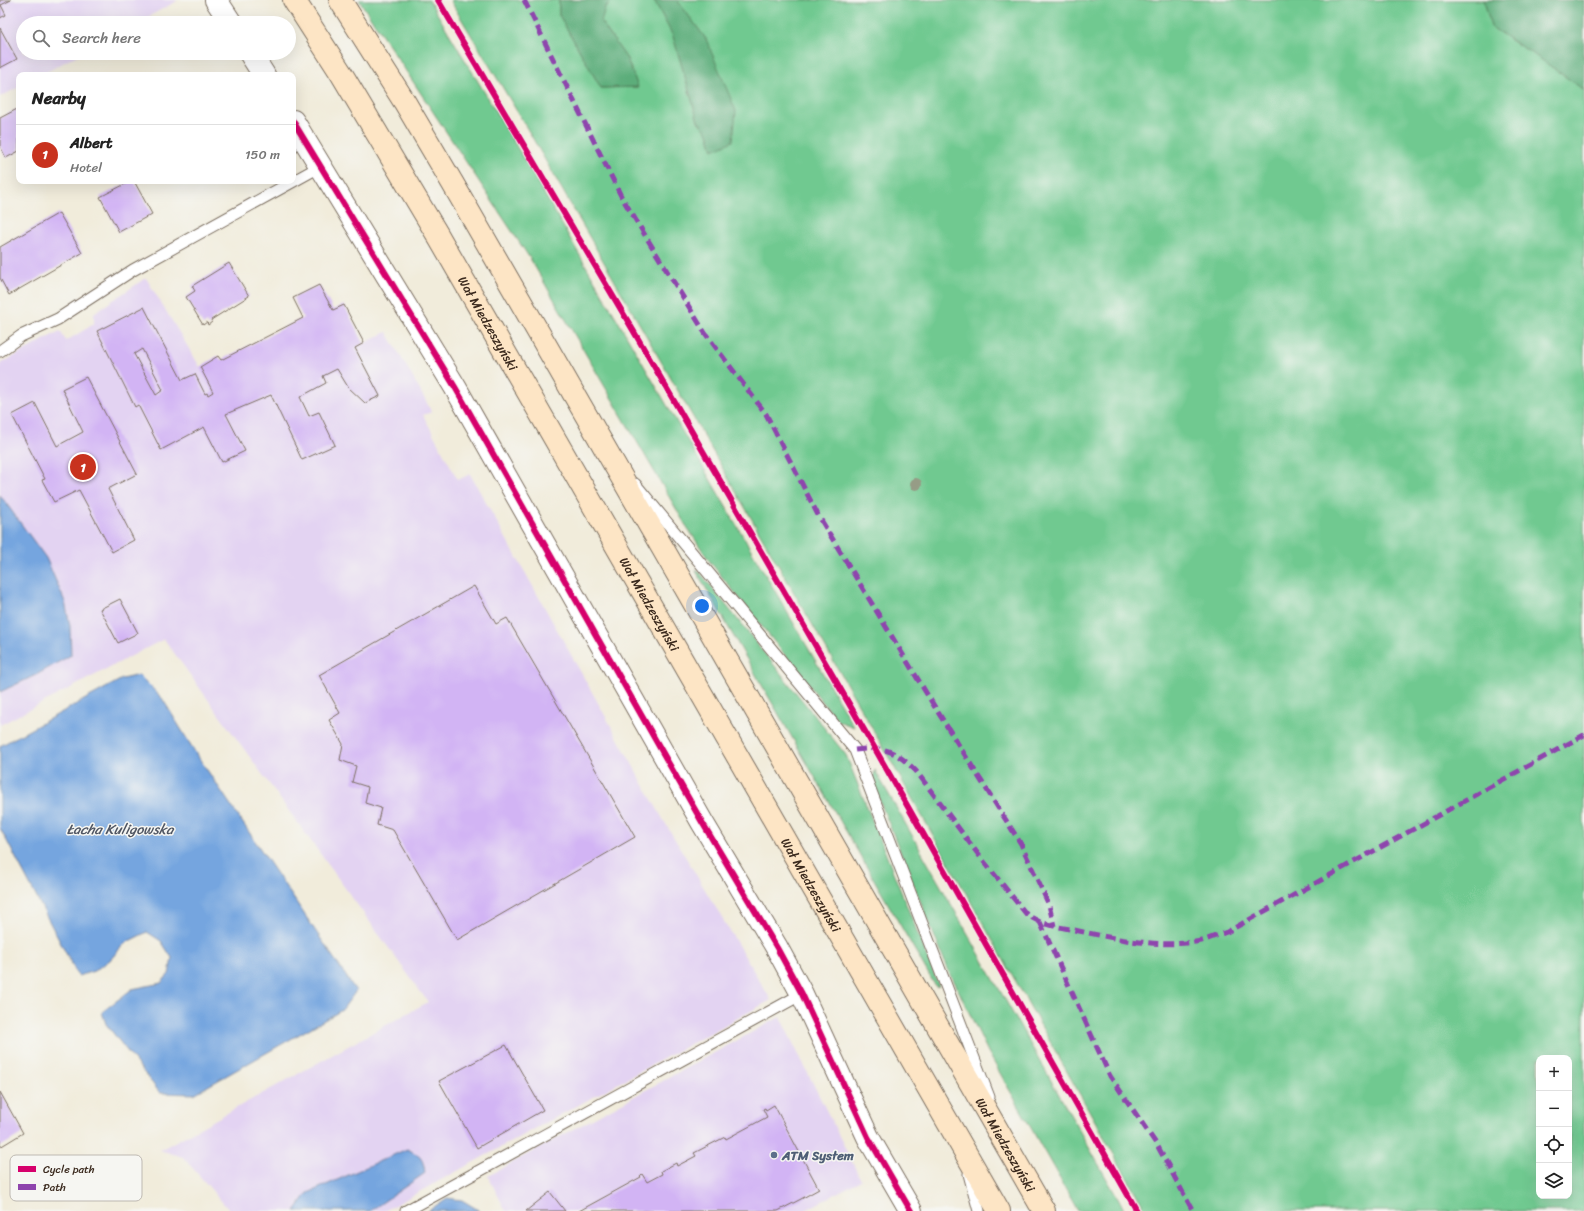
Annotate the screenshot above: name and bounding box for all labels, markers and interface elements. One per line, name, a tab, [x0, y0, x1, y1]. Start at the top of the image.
search box	[16, 16, 296, 60]
text: Search here	[62, 25, 141, 51]
icon: search	[30, 27, 52, 49]
text: Nearby	[32, 83, 86, 113]
text: Albert	[70, 130, 113, 156]
text: 1	[42, 143, 48, 166]
text: 150 m	[245, 143, 280, 166]
text: Hotel	[70, 156, 102, 179]
street label: Wał Miedzeszyński	[451, 272, 524, 375]
pin: 1	[70, 452, 96, 482]
street label: Wał Miedzeszyński	[613, 552, 686, 656]
your location	[692, 596, 712, 616]
water label: Łacha Kuligowska	[67, 817, 175, 842]
street label: Wał Miedzeszyński	[774, 833, 848, 937]
map controls	[1536, 1055, 1572, 1199]
button: +	[1536, 1055, 1572, 1091]
button: −	[1536, 1091, 1572, 1127]
street label: Wał Miedzeszyński	[969, 1093, 1042, 1197]
button: locate	[1536, 1127, 1572, 1163]
place label: ATM System	[781, 1144, 854, 1167]
marker: ATM System	[769, 1150, 779, 1160]
legend	[10, 1155, 142, 1201]
text: Cycle path	[43, 1160, 95, 1179]
button: layers	[1536, 1163, 1572, 1199]
text: Path	[43, 1178, 66, 1197]

